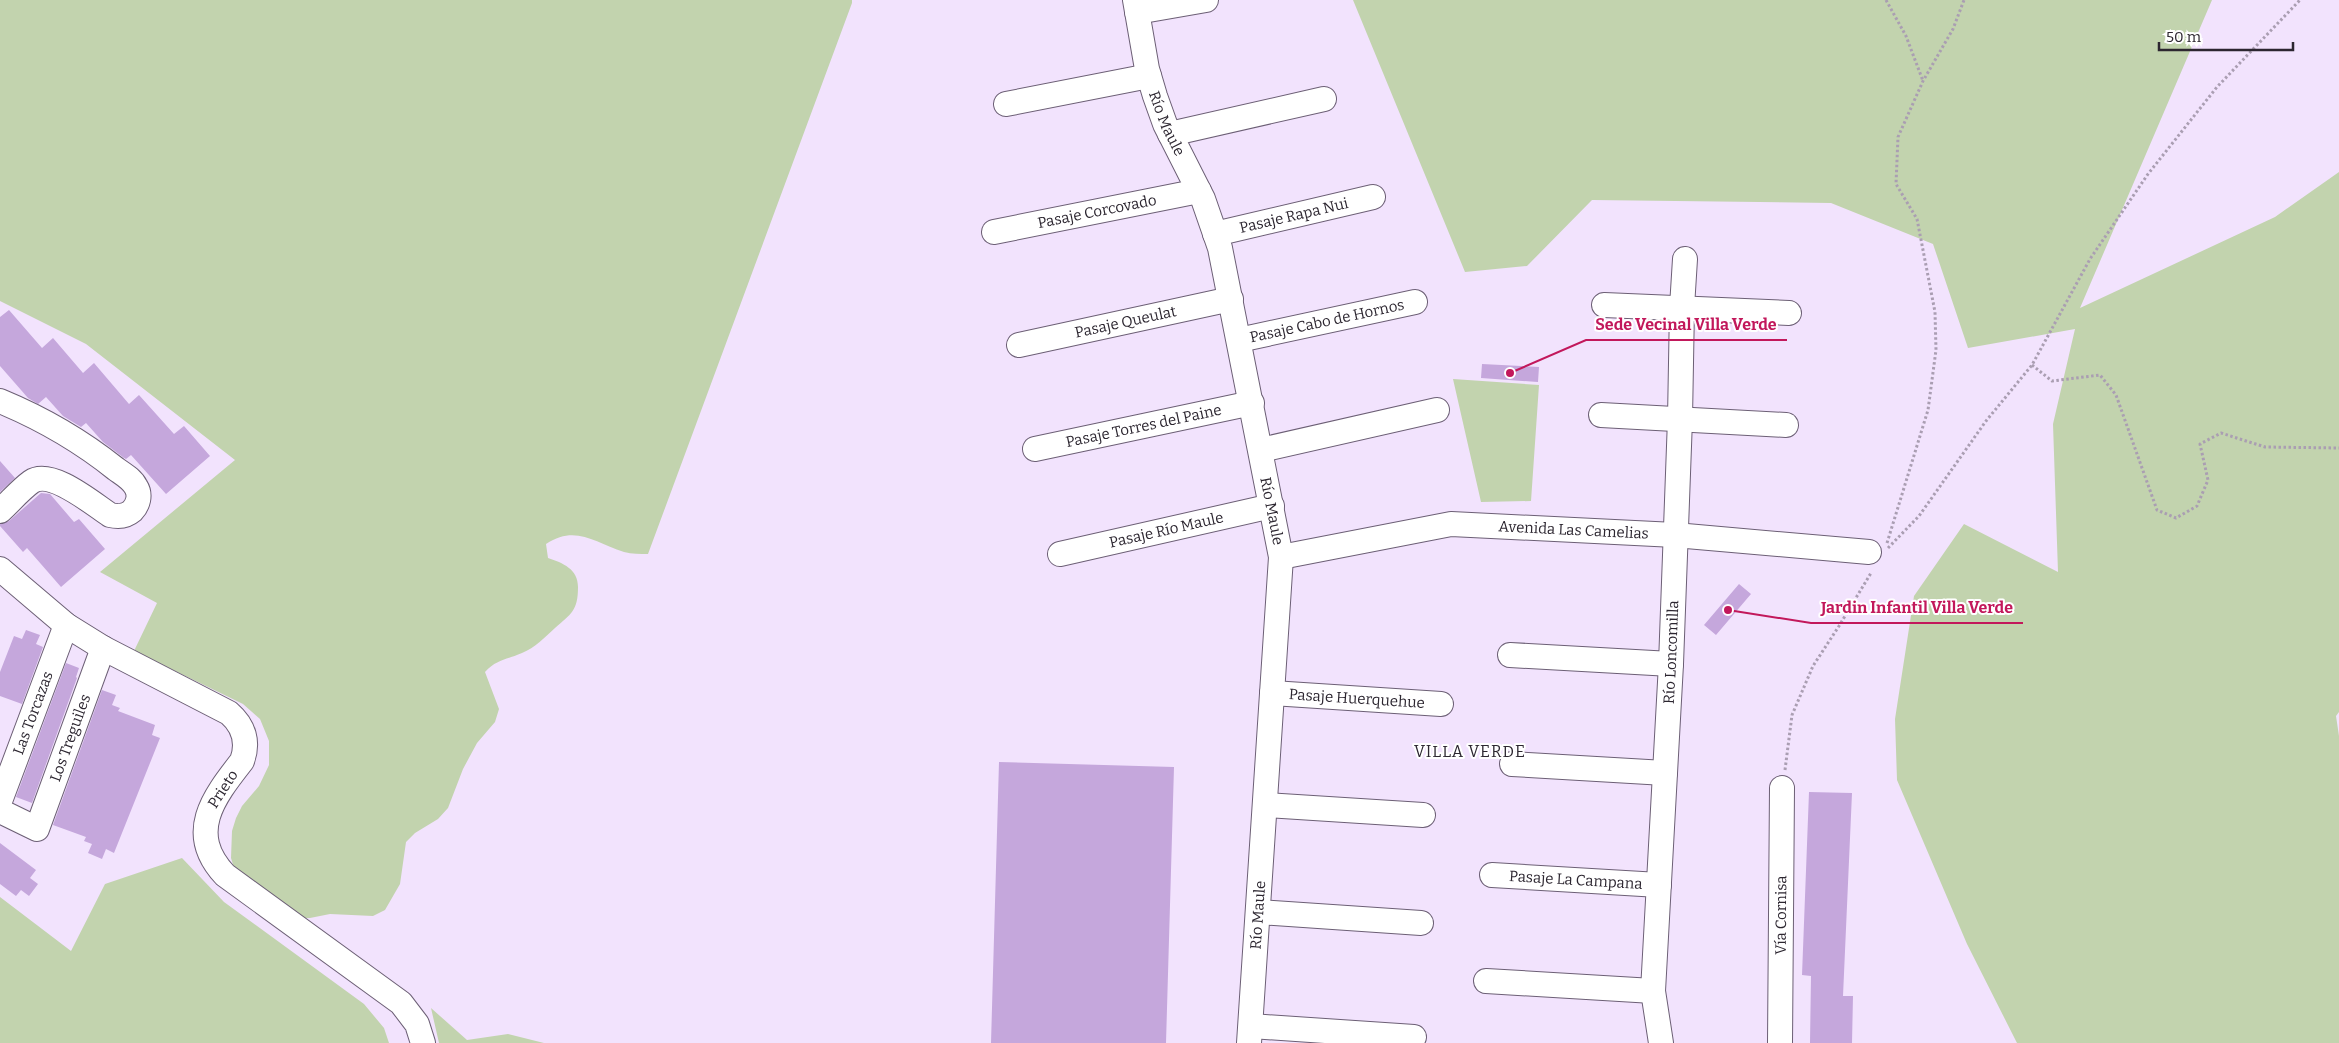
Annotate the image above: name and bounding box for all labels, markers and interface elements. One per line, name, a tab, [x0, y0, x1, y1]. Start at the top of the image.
scale bar	[2159, 20, 2293, 52]
text: 50 m	[2166, 28, 2202, 46]
street label: Río Maule	[1145, 89, 1189, 159]
street label: Pasaje Corcovado	[1036, 191, 1158, 232]
street label: Pasaje Rapa Nui	[1238, 194, 1351, 237]
street label: Pasaje Cabo de Hornos	[1248, 296, 1406, 346]
street label: Pasaje Queulat	[1073, 302, 1178, 342]
callout: Sede Vecinal Villa Verde	[1586, 309, 1787, 340]
text: Sede Vecinal Villa Verde	[1595, 315, 1777, 334]
street label: Pasaje Torres del Paine	[1064, 401, 1223, 451]
street label: Río Maule	[1256, 475, 1287, 547]
street label: Pasaje Río Maule	[1108, 508, 1225, 552]
street label: Avenida Las Camelias	[1498, 517, 1649, 543]
callout: Jardin Infantil Villa Verde	[1811, 592, 2023, 623]
text: Jardin Infantil Villa Verde	[1820, 598, 2013, 617]
street label: Río Loncomilla	[1660, 600, 1682, 704]
street label: Las Torcazas	[9, 669, 57, 757]
street label: Pasaje Huerquehue	[1288, 685, 1425, 712]
street label: Los Treguiles	[46, 692, 94, 784]
district label: VILLA VERDE	[1414, 742, 1526, 761]
street label: Prieto	[204, 767, 242, 811]
street label: Pasaje La Campana	[1509, 867, 1643, 893]
street label: Vía Cornisa	[1772, 875, 1790, 955]
street label: Río Maule	[1247, 880, 1269, 950]

